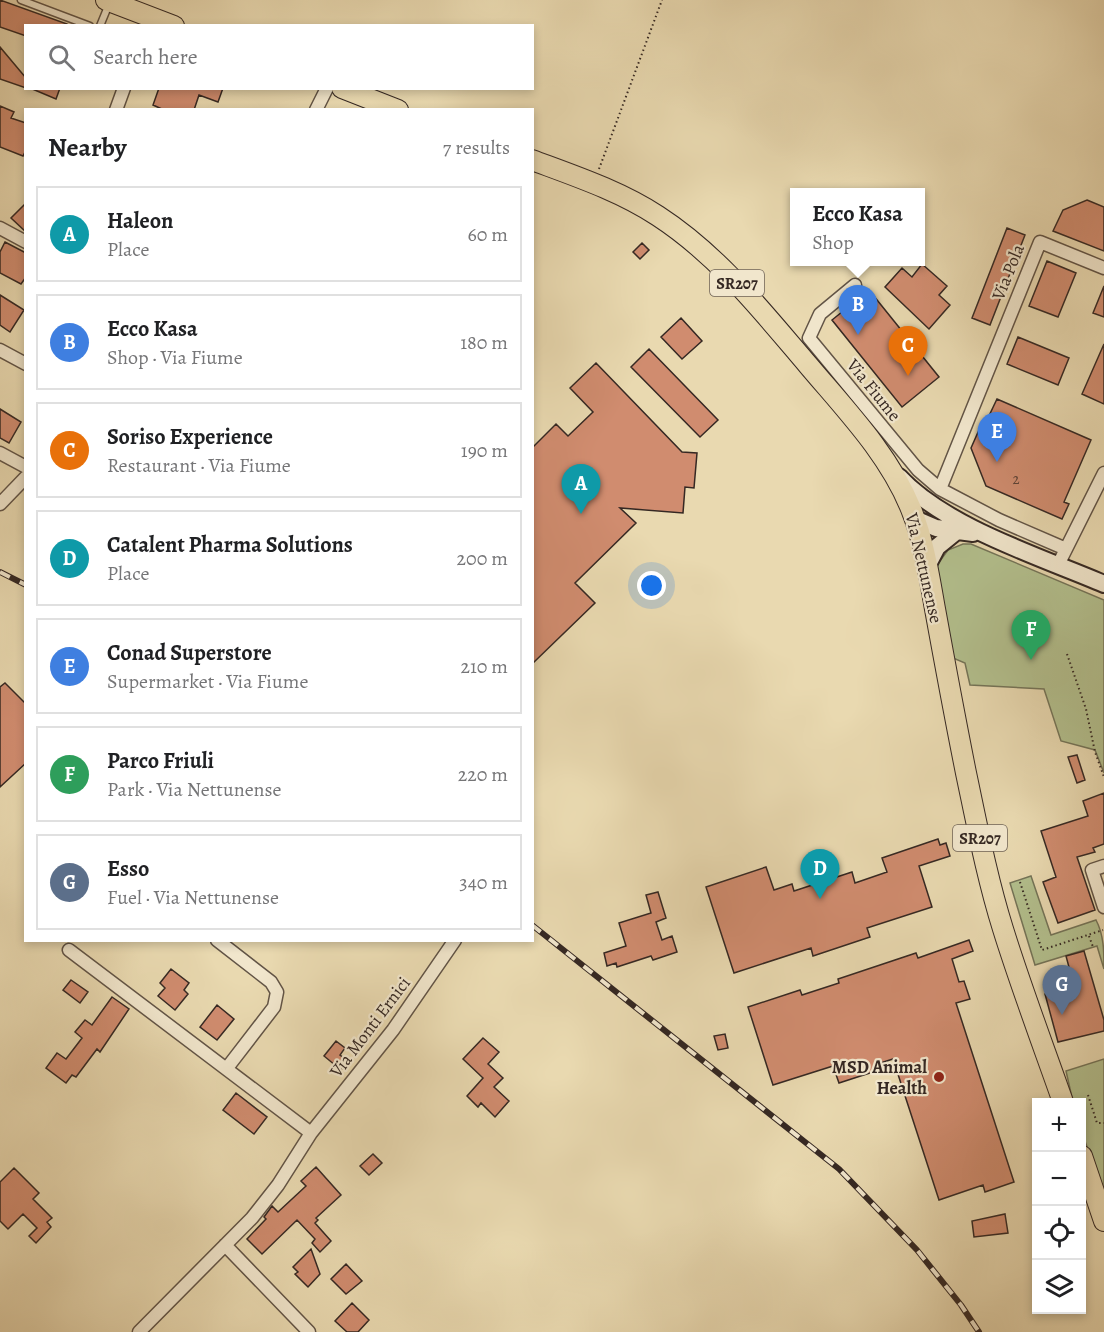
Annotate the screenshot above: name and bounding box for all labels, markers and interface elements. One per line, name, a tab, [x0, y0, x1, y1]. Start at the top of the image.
search box	[24, 24, 534, 90]
icon: search	[45, 41, 78, 74]
text: Search here	[93, 42, 198, 72]
text: Nearby	[48, 130, 127, 165]
text: 7 results	[443, 134, 510, 161]
popup	[790, 188, 925, 266]
text: Ecco Kasa	[812, 199, 903, 229]
text: Haleon	[107, 206, 173, 236]
text: A	[63, 221, 76, 248]
text: 60 m	[468, 221, 508, 248]
text: Shop	[812, 229, 854, 256]
text: Place	[107, 236, 149, 263]
street label: Via Pola	[986, 240, 1030, 304]
road number: SR207	[710, 270, 764, 296]
pin: B	[838, 286, 878, 335]
text: Ecco Kasa	[107, 314, 198, 344]
pin: C	[888, 326, 928, 376]
text: B	[63, 329, 76, 356]
text: 180 m	[460, 329, 508, 356]
text: Shop · Via Fiume	[107, 344, 243, 371]
street label: Via Fiume	[841, 353, 907, 426]
pin: E	[978, 412, 1016, 462]
text: Soriso Experience	[107, 422, 273, 452]
text: C	[63, 437, 76, 464]
text: 190 m	[461, 437, 508, 464]
text: Restaurant · Via Fiume	[107, 452, 291, 479]
pin: A	[562, 464, 600, 514]
house number: 2	[1012, 469, 1020, 489]
street label: Via Nettunense	[899, 509, 948, 626]
text: Catalent Pharma Solutions	[107, 530, 353, 560]
text: D	[63, 545, 76, 572]
text: 200 m	[457, 545, 508, 572]
text: Place	[107, 560, 149, 587]
your location	[637, 571, 666, 600]
pin: F	[1012, 610, 1050, 660]
text: Conad Superstore	[107, 638, 272, 668]
text: E	[64, 653, 75, 680]
text: 210 m	[460, 653, 508, 680]
text: Supermarket · Via Fiume	[107, 668, 308, 695]
text: Parco Friuli	[107, 746, 214, 776]
text: F	[64, 761, 75, 788]
text: 220 m	[458, 761, 508, 788]
text: Park · Via Nettunense	[107, 776, 282, 803]
road number: SR207	[953, 825, 1007, 851]
pin: D	[800, 850, 840, 899]
text: Esso	[107, 854, 149, 884]
text: G	[63, 869, 76, 896]
text: 340 m	[459, 869, 508, 896]
text: Fuel · Via Nettunense	[107, 884, 279, 911]
pin: G	[1042, 966, 1082, 1015]
street label: Via Monti Ernici	[324, 972, 416, 1083]
place label: MSD Animal Health	[832, 1055, 927, 1100]
marker: MSD Animal Health	[932, 1070, 946, 1084]
map controls	[1032, 1098, 1086, 1314]
button: +	[1032, 1098, 1086, 1152]
button: −	[1032, 1152, 1086, 1206]
button: locate	[1032, 1206, 1086, 1260]
button: layers	[1032, 1260, 1086, 1314]

